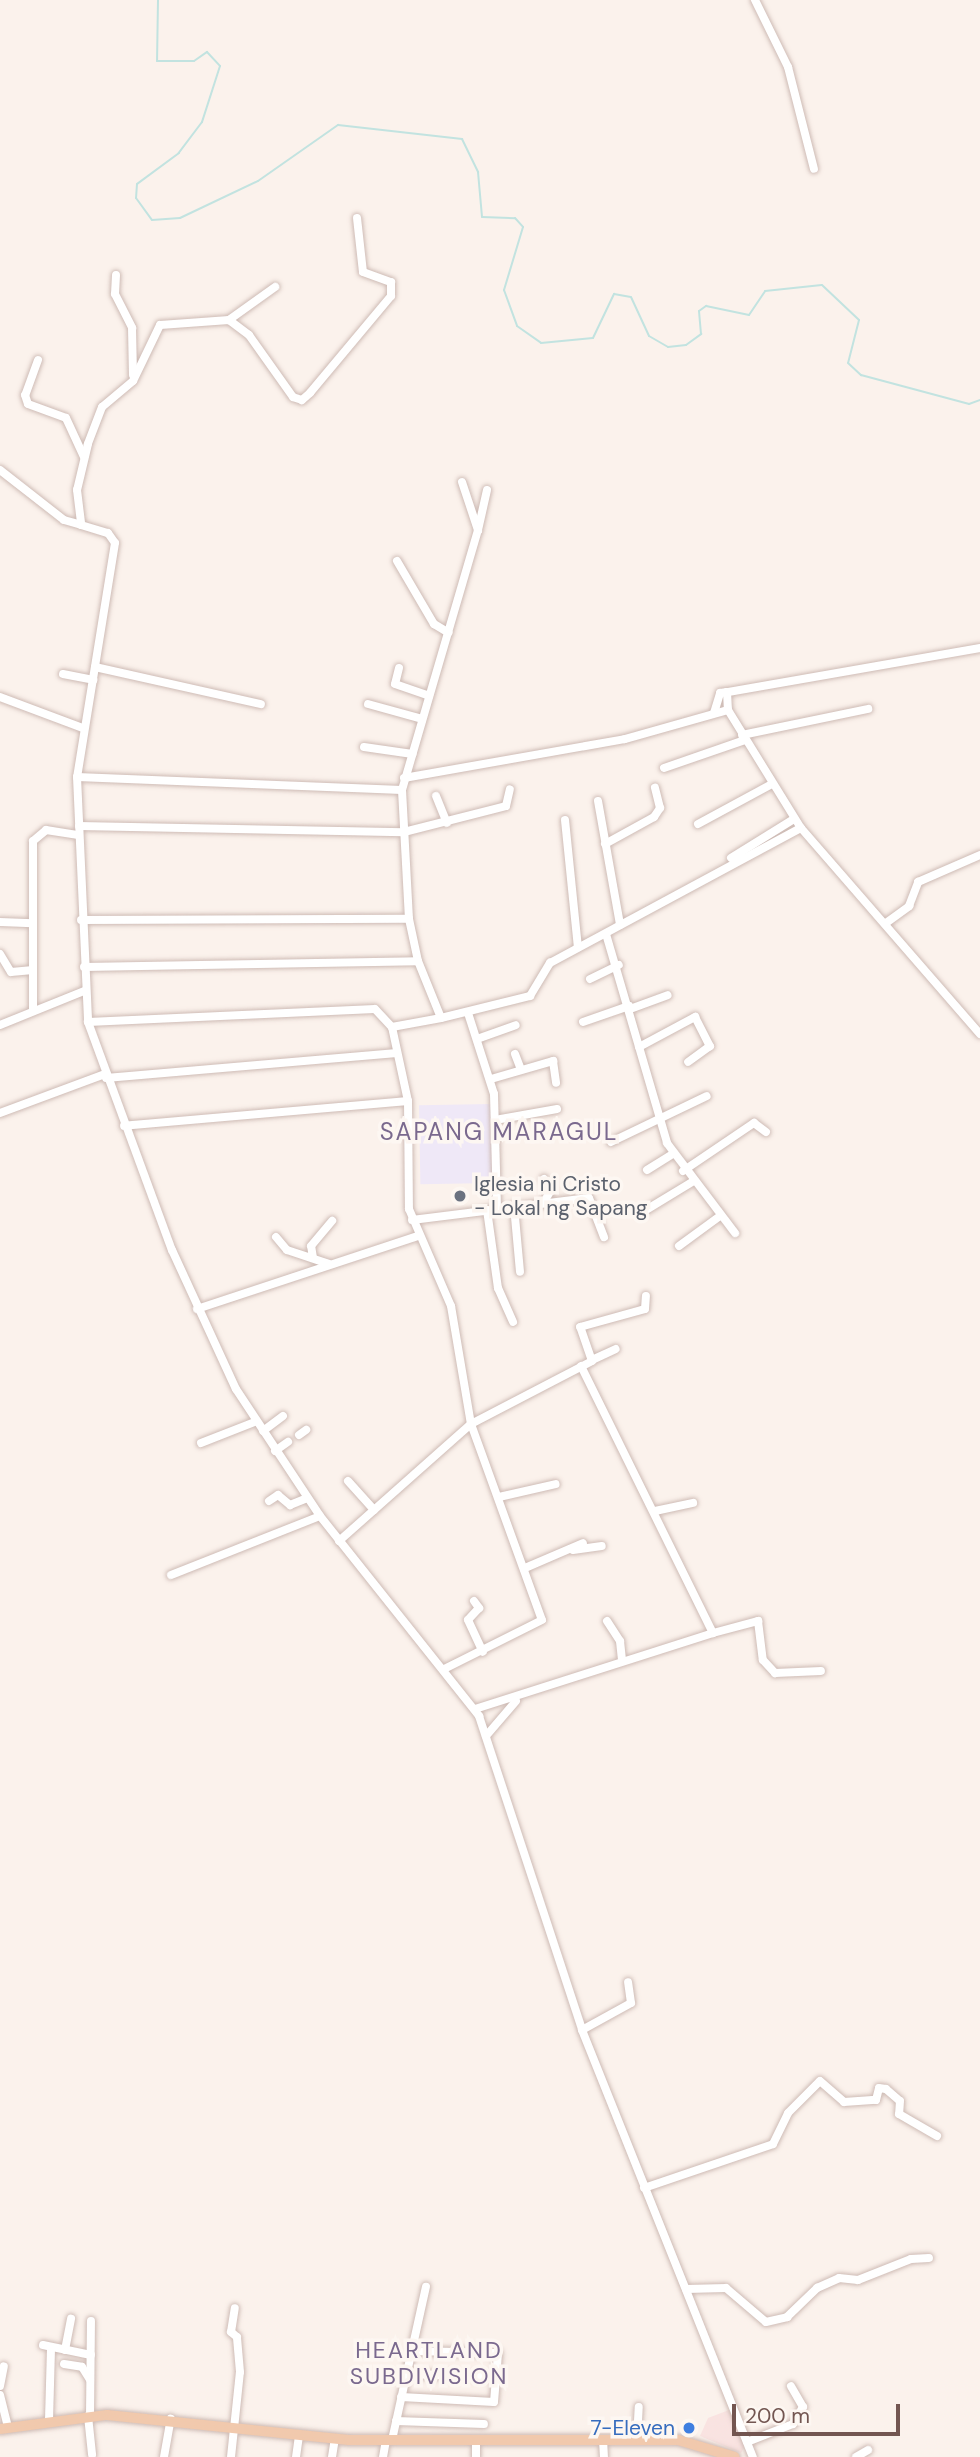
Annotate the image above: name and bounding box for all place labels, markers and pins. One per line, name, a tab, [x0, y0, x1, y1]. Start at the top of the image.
place label: Iglesia ni Cristo - Lokal ng Sapang	[474, 1171, 648, 1221]
marker: Iglesia ni Cristo - Lokal ng Sapang	[452, 1188, 468, 1204]
place label: 7-Eleven	[591, 2415, 675, 2441]
marker: 7-Eleven	[681, 2420, 697, 2436]

